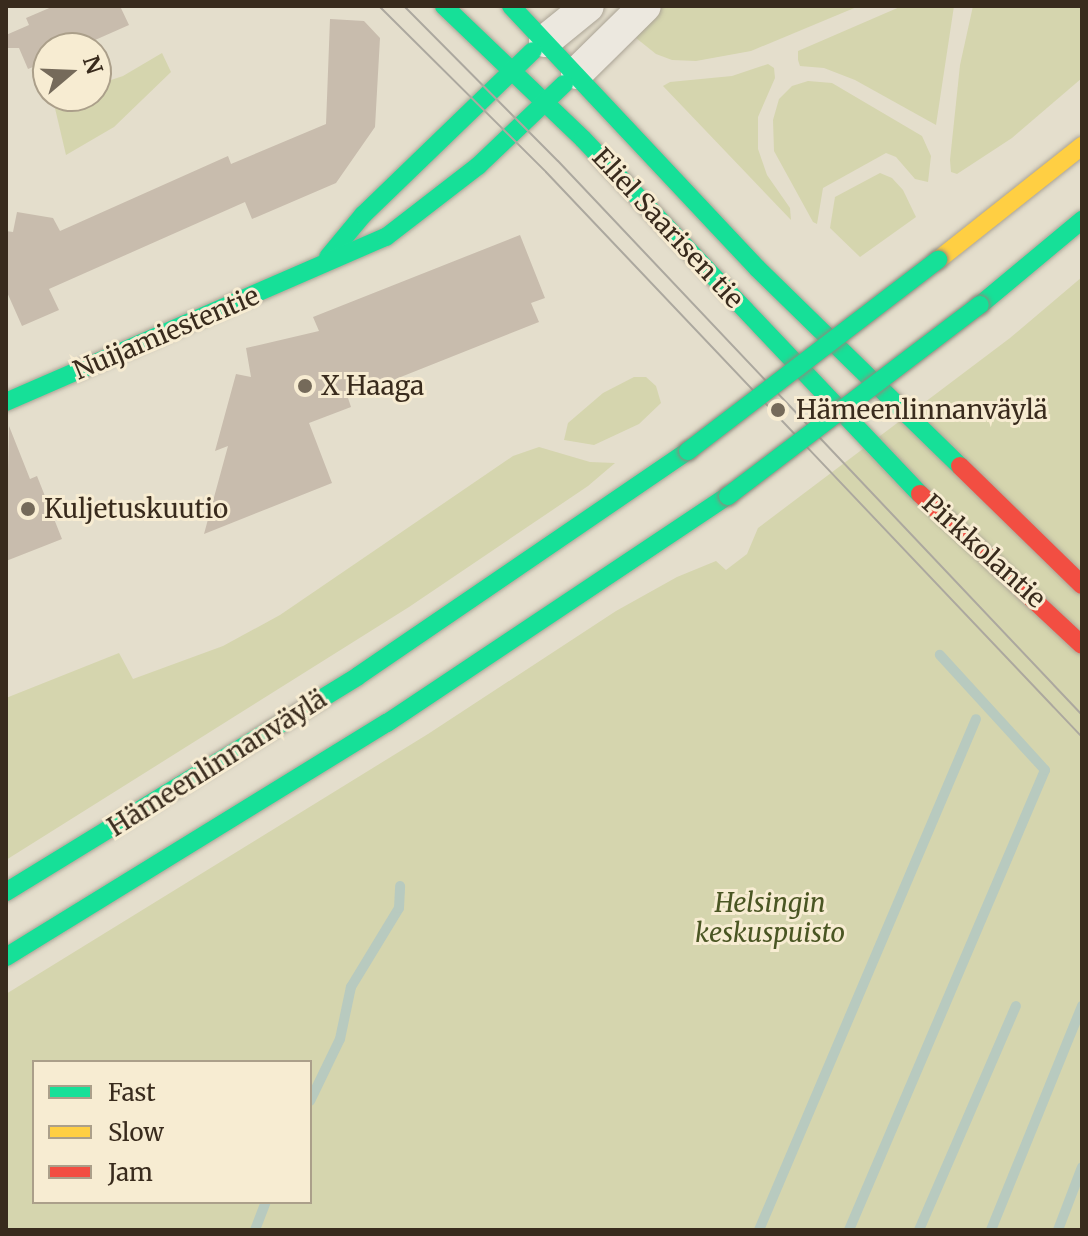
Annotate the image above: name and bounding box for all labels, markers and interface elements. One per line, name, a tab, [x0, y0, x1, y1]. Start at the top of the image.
north arrow	[32, 32, 112, 112]
text: N	[77, 52, 109, 78]
street label: Eliel Saarisen tie	[586, 142, 750, 314]
street label: Nuijamiestentie	[69, 280, 263, 386]
place label: X Haaga	[321, 370, 424, 402]
marker: X Haaga	[296, 377, 314, 395]
place label: Hämeenlinnanväylä	[796, 394, 1048, 426]
marker: Hämeenlinnanväylä	[767, 399, 789, 421]
street label: Pirkkolantie	[916, 488, 1052, 614]
place label: Kuljetuskuutio	[44, 493, 228, 525]
marker: Kuljetuskuutio	[19, 500, 37, 518]
street label: Hämeenlinnanväylä	[102, 683, 332, 843]
park label: Helsingin keskuspuisto	[695, 887, 845, 948]
legend	[32, 1060, 312, 1204]
text: Fast	[108, 1077, 156, 1108]
text: Slow	[108, 1117, 164, 1148]
text: Jam	[108, 1157, 153, 1188]

